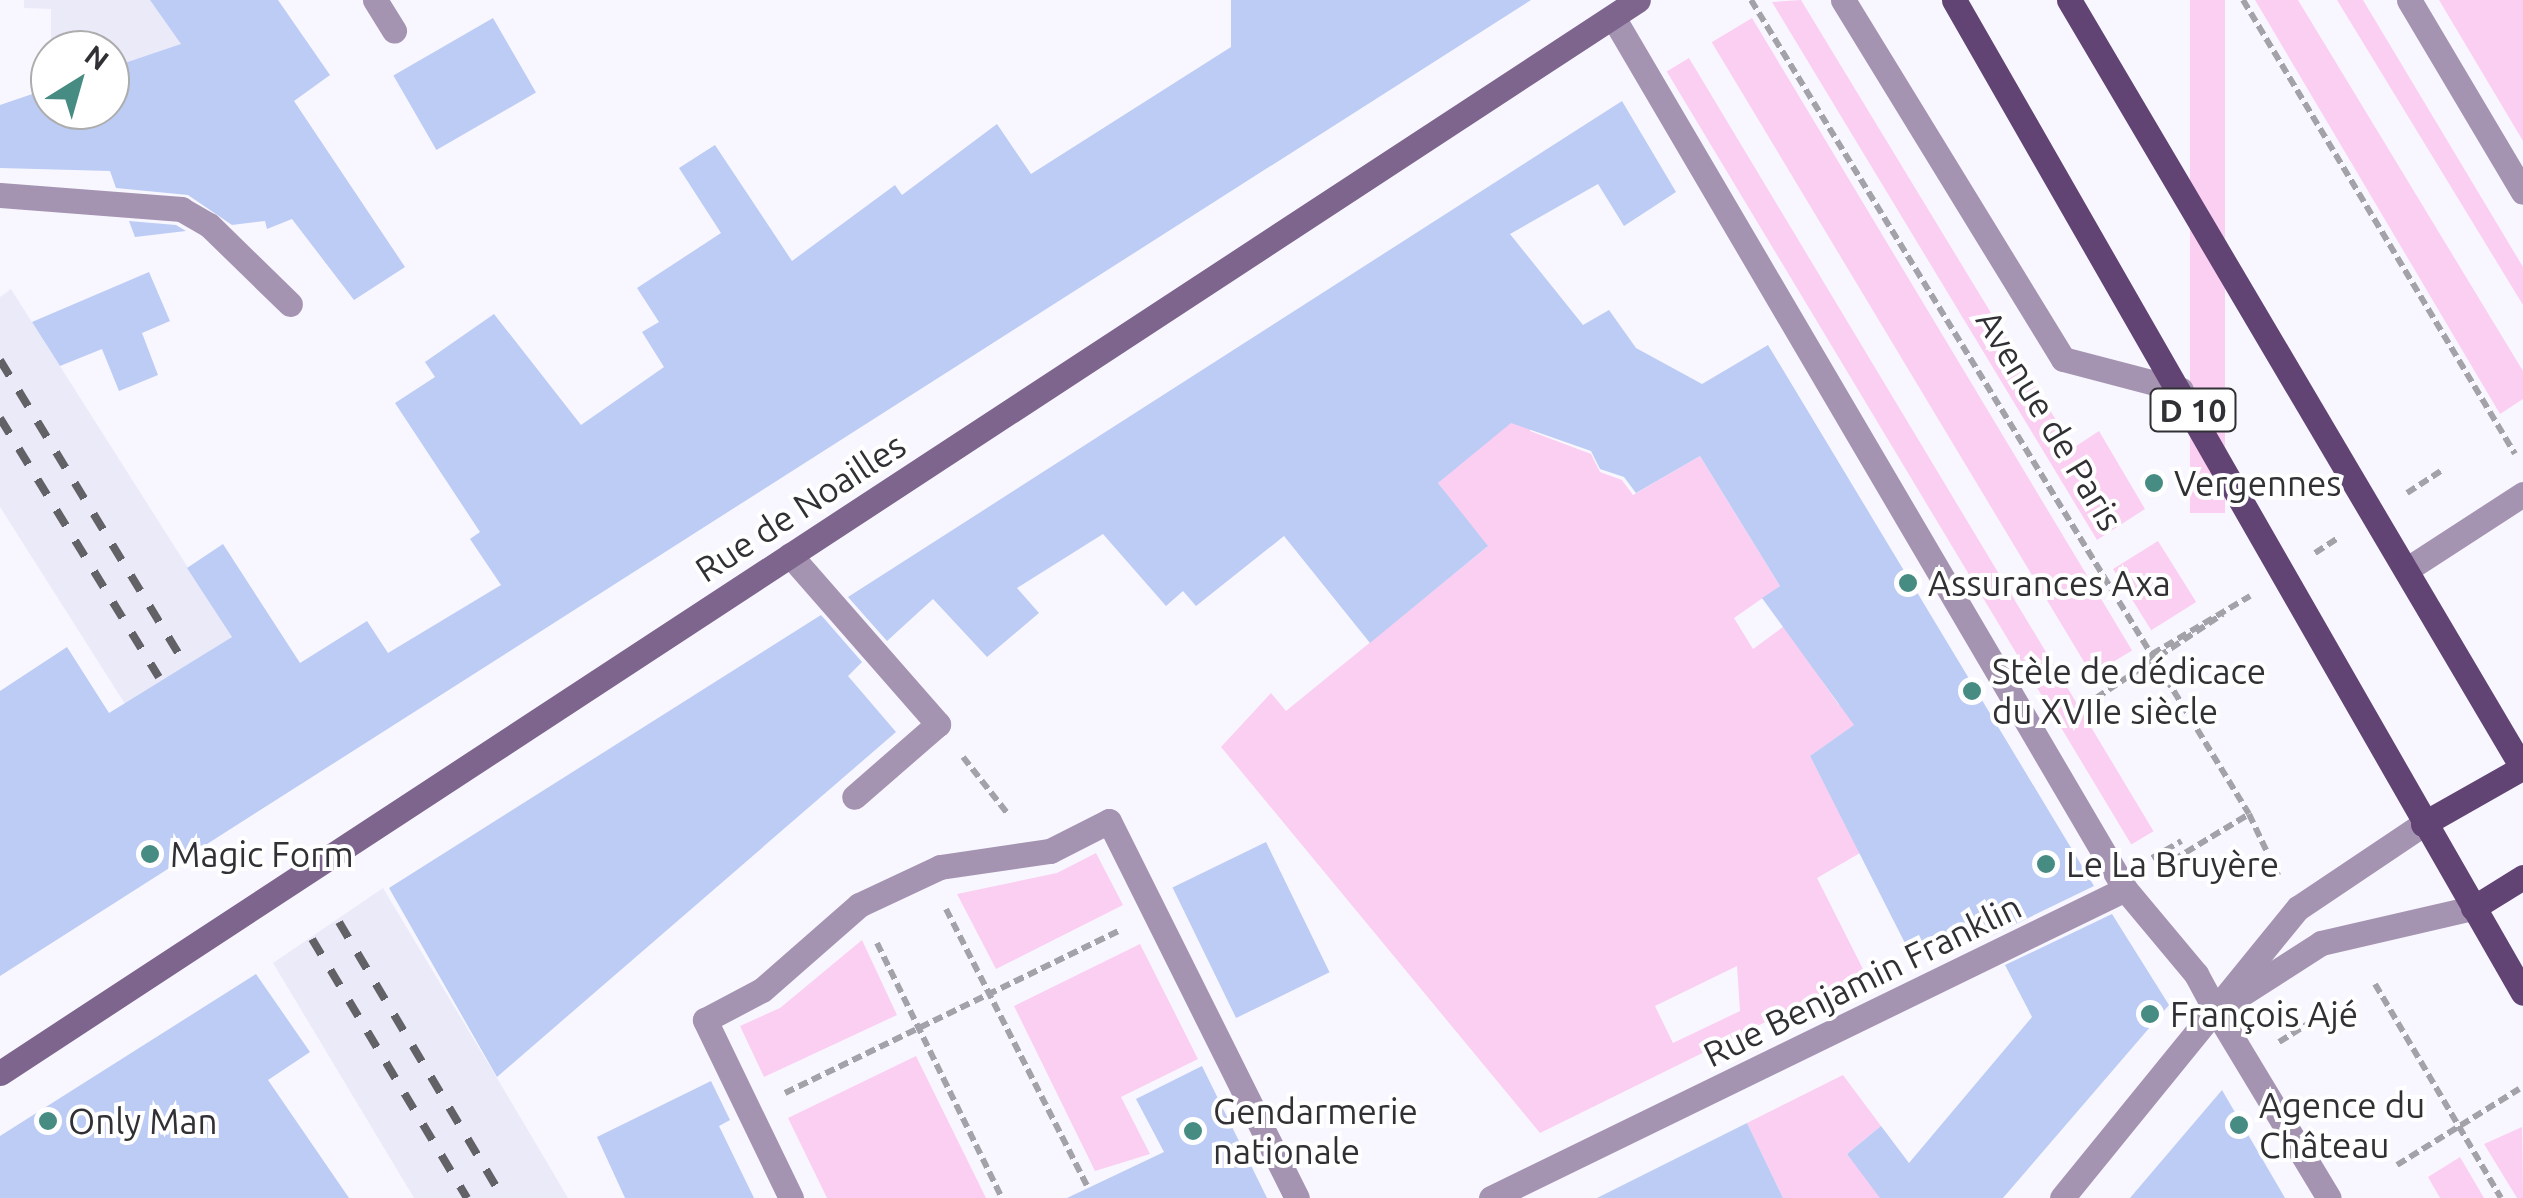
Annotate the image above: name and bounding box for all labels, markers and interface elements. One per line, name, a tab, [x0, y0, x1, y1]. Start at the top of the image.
north arrow	[30, 30, 130, 130]
text: N	[79, 39, 115, 76]
street label: Avenue de Paris	[1968, 302, 2132, 538]
road number: D 10	[2148, 383, 2238, 437]
street label: Rue de Noailles	[687, 424, 913, 590]
place label: Vergennes	[2174, 462, 2341, 504]
marker: Vergennes	[2143, 472, 2165, 494]
place label: Assurances Axa	[1928, 562, 2171, 604]
marker: Assurances Axa	[1897, 572, 1919, 594]
place label: Stèle de dédicace du XVIIe siècle	[1992, 650, 2266, 732]
marker: Stèle de dédicace du XVIIe siècle	[1961, 680, 1983, 702]
place label: Magic Form	[170, 833, 354, 875]
marker: Magic Form	[139, 843, 161, 865]
place label: Le La Bruyère	[2066, 843, 2279, 885]
marker: Le La Bruyère	[2035, 853, 2057, 875]
street label: Rue Benjamin Franklin	[1696, 885, 2028, 1075]
place label: François Ajé	[2170, 993, 2358, 1035]
marker: François Ajé	[2139, 1003, 2161, 1025]
place label: Agence du Château	[2259, 1084, 2425, 1166]
place label: Gendarmerie nationale	[1213, 1090, 1418, 1172]
place label: Only Man	[68, 1100, 218, 1142]
marker: Only Man	[37, 1110, 59, 1132]
marker: Agence du Château	[2228, 1114, 2250, 1136]
marker: Gendarmerie nationale	[1182, 1120, 1204, 1142]

